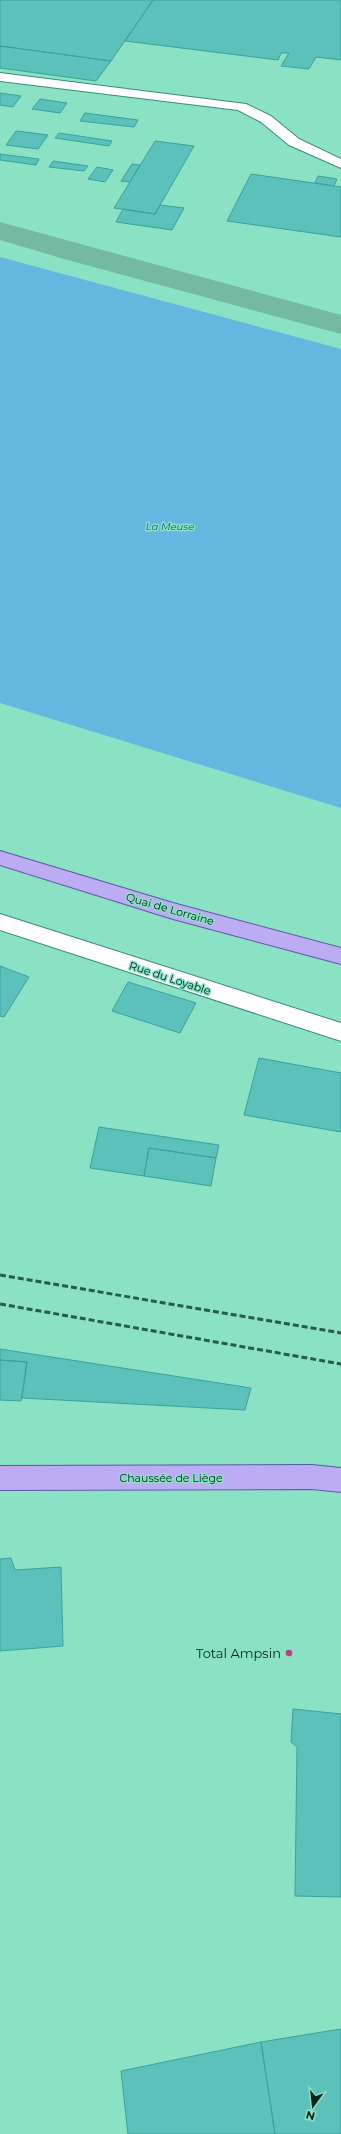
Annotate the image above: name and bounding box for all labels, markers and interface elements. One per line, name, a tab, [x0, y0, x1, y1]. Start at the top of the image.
water label: La Meuse	[146, 520, 194, 533]
street label: Quai de Lorraine	[124, 890, 216, 928]
street label: Rue du Loyable	[127, 958, 213, 998]
street label: Chaussée de Liège	[119, 1471, 223, 1485]
place label: Total Ampsin	[196, 1645, 281, 1661]
marker: Total Ampsin	[284, 1648, 294, 1658]
north arrow	[293, 2086, 333, 2126]
text: N	[304, 2108, 317, 2124]

